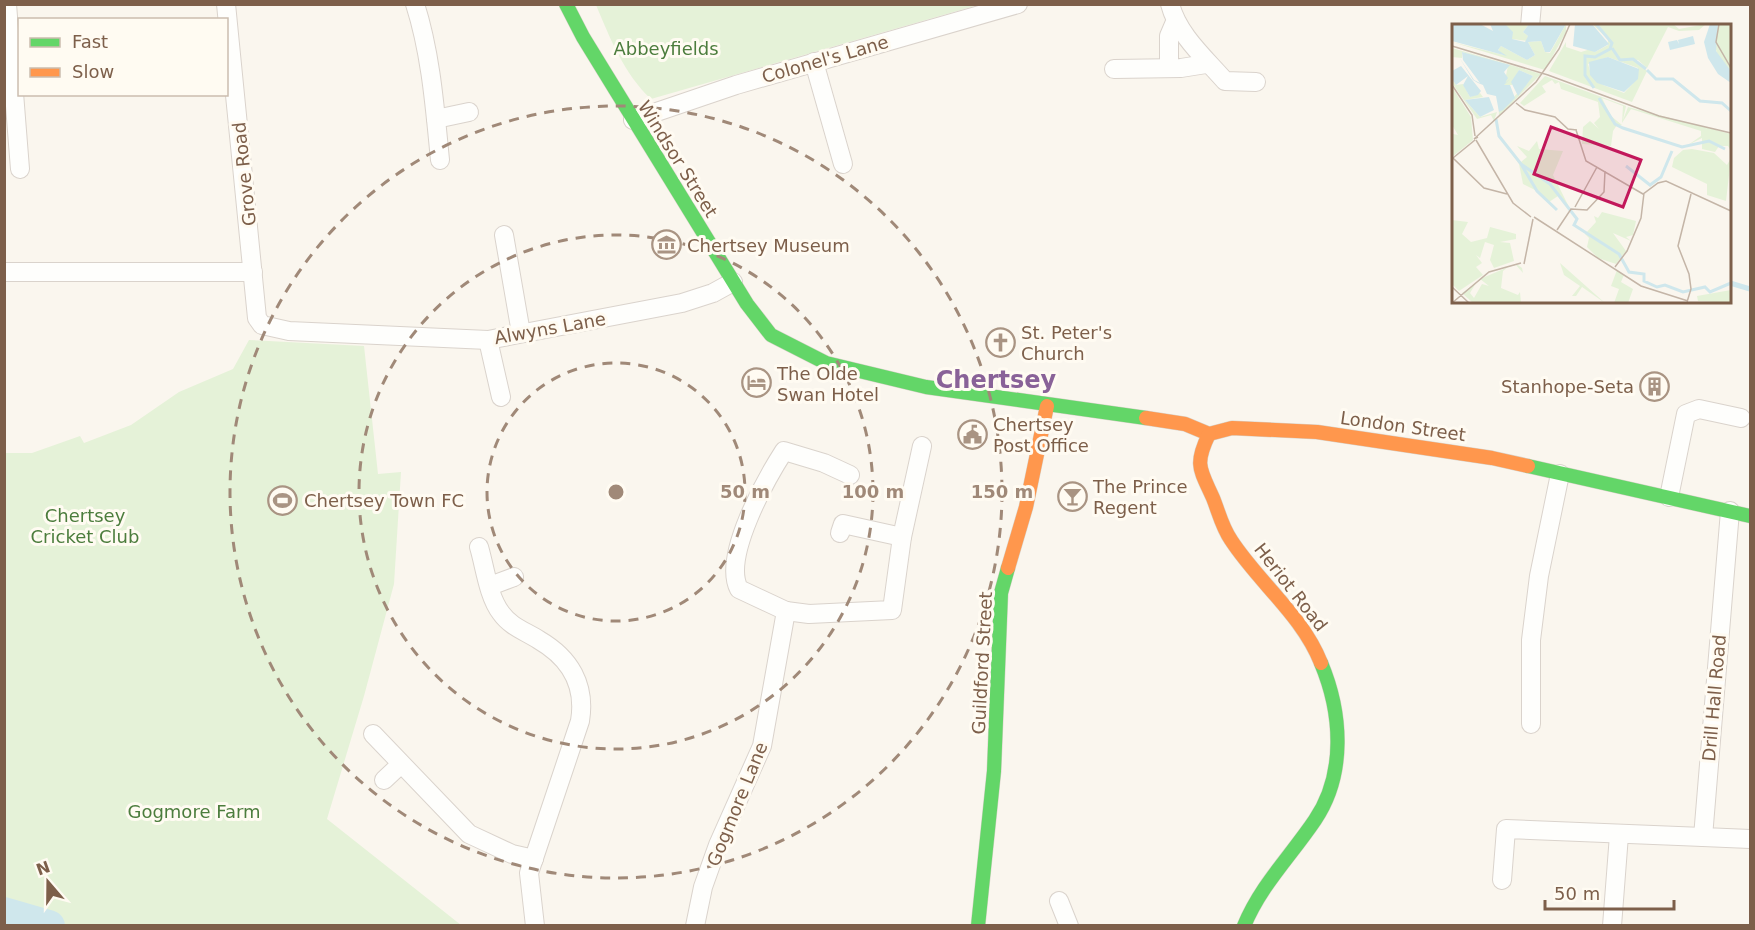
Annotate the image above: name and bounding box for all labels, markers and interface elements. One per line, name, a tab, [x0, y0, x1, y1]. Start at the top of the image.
legend	[18, 18, 228, 96]
inset map	[1452, 24, 1731, 303]
text: Fast	[72, 31, 108, 52]
street label: Colonel's Lane	[759, 31, 891, 87]
park label: Abbeyfields	[613, 38, 719, 59]
text: Slow	[72, 61, 114, 82]
street label: Windsor Street	[634, 97, 722, 221]
street label: Grove Road	[228, 121, 260, 227]
museum icon: Chertsey Museum	[650, 229, 682, 261]
place label: Chertsey Museum	[687, 235, 850, 256]
street label: Alwyns Lane	[493, 308, 607, 348]
place label: St. Peter's Church	[1021, 322, 1112, 364]
church icon: St. Peter's Church	[984, 326, 1016, 358]
place label: The Olde Swan Hotel	[776, 363, 879, 405]
district label: Chertsey	[936, 366, 1057, 394]
hotel icon: The Olde Swan Hotel	[740, 367, 772, 399]
building icon: Stanhope-Seta	[1639, 370, 1671, 402]
place label: Stanhope-Seta	[1501, 376, 1634, 397]
street label: London Street	[1339, 407, 1467, 445]
place label: Chertsey Post Office	[993, 414, 1089, 456]
public building icon: Chertsey Post Office	[956, 418, 988, 450]
place label: The Prince Regent	[1092, 476, 1188, 518]
bar icon: The Prince Regent	[1056, 480, 1088, 512]
text: 50 m	[720, 481, 770, 502]
text: 100 m	[842, 481, 904, 502]
text: 150 m	[971, 481, 1033, 502]
centre of rings	[606, 482, 626, 502]
sports icon: Chertsey Town FC	[267, 484, 299, 516]
place label: Chertsey Town FC	[304, 490, 464, 511]
park label: Chertsey Cricket Club	[31, 505, 139, 547]
street label: Heriot Road	[1250, 539, 1332, 635]
street label: Guildford Street	[968, 591, 996, 735]
street label: Drill Hall Road	[1698, 634, 1730, 762]
street label: Gogmore Lane	[702, 739, 772, 869]
park label: Gogmore Farm	[127, 801, 261, 822]
north arrow	[18, 852, 78, 912]
text: N	[33, 857, 53, 880]
scale bar	[1545, 873, 1674, 911]
text: 50 m	[1554, 883, 1600, 904]

